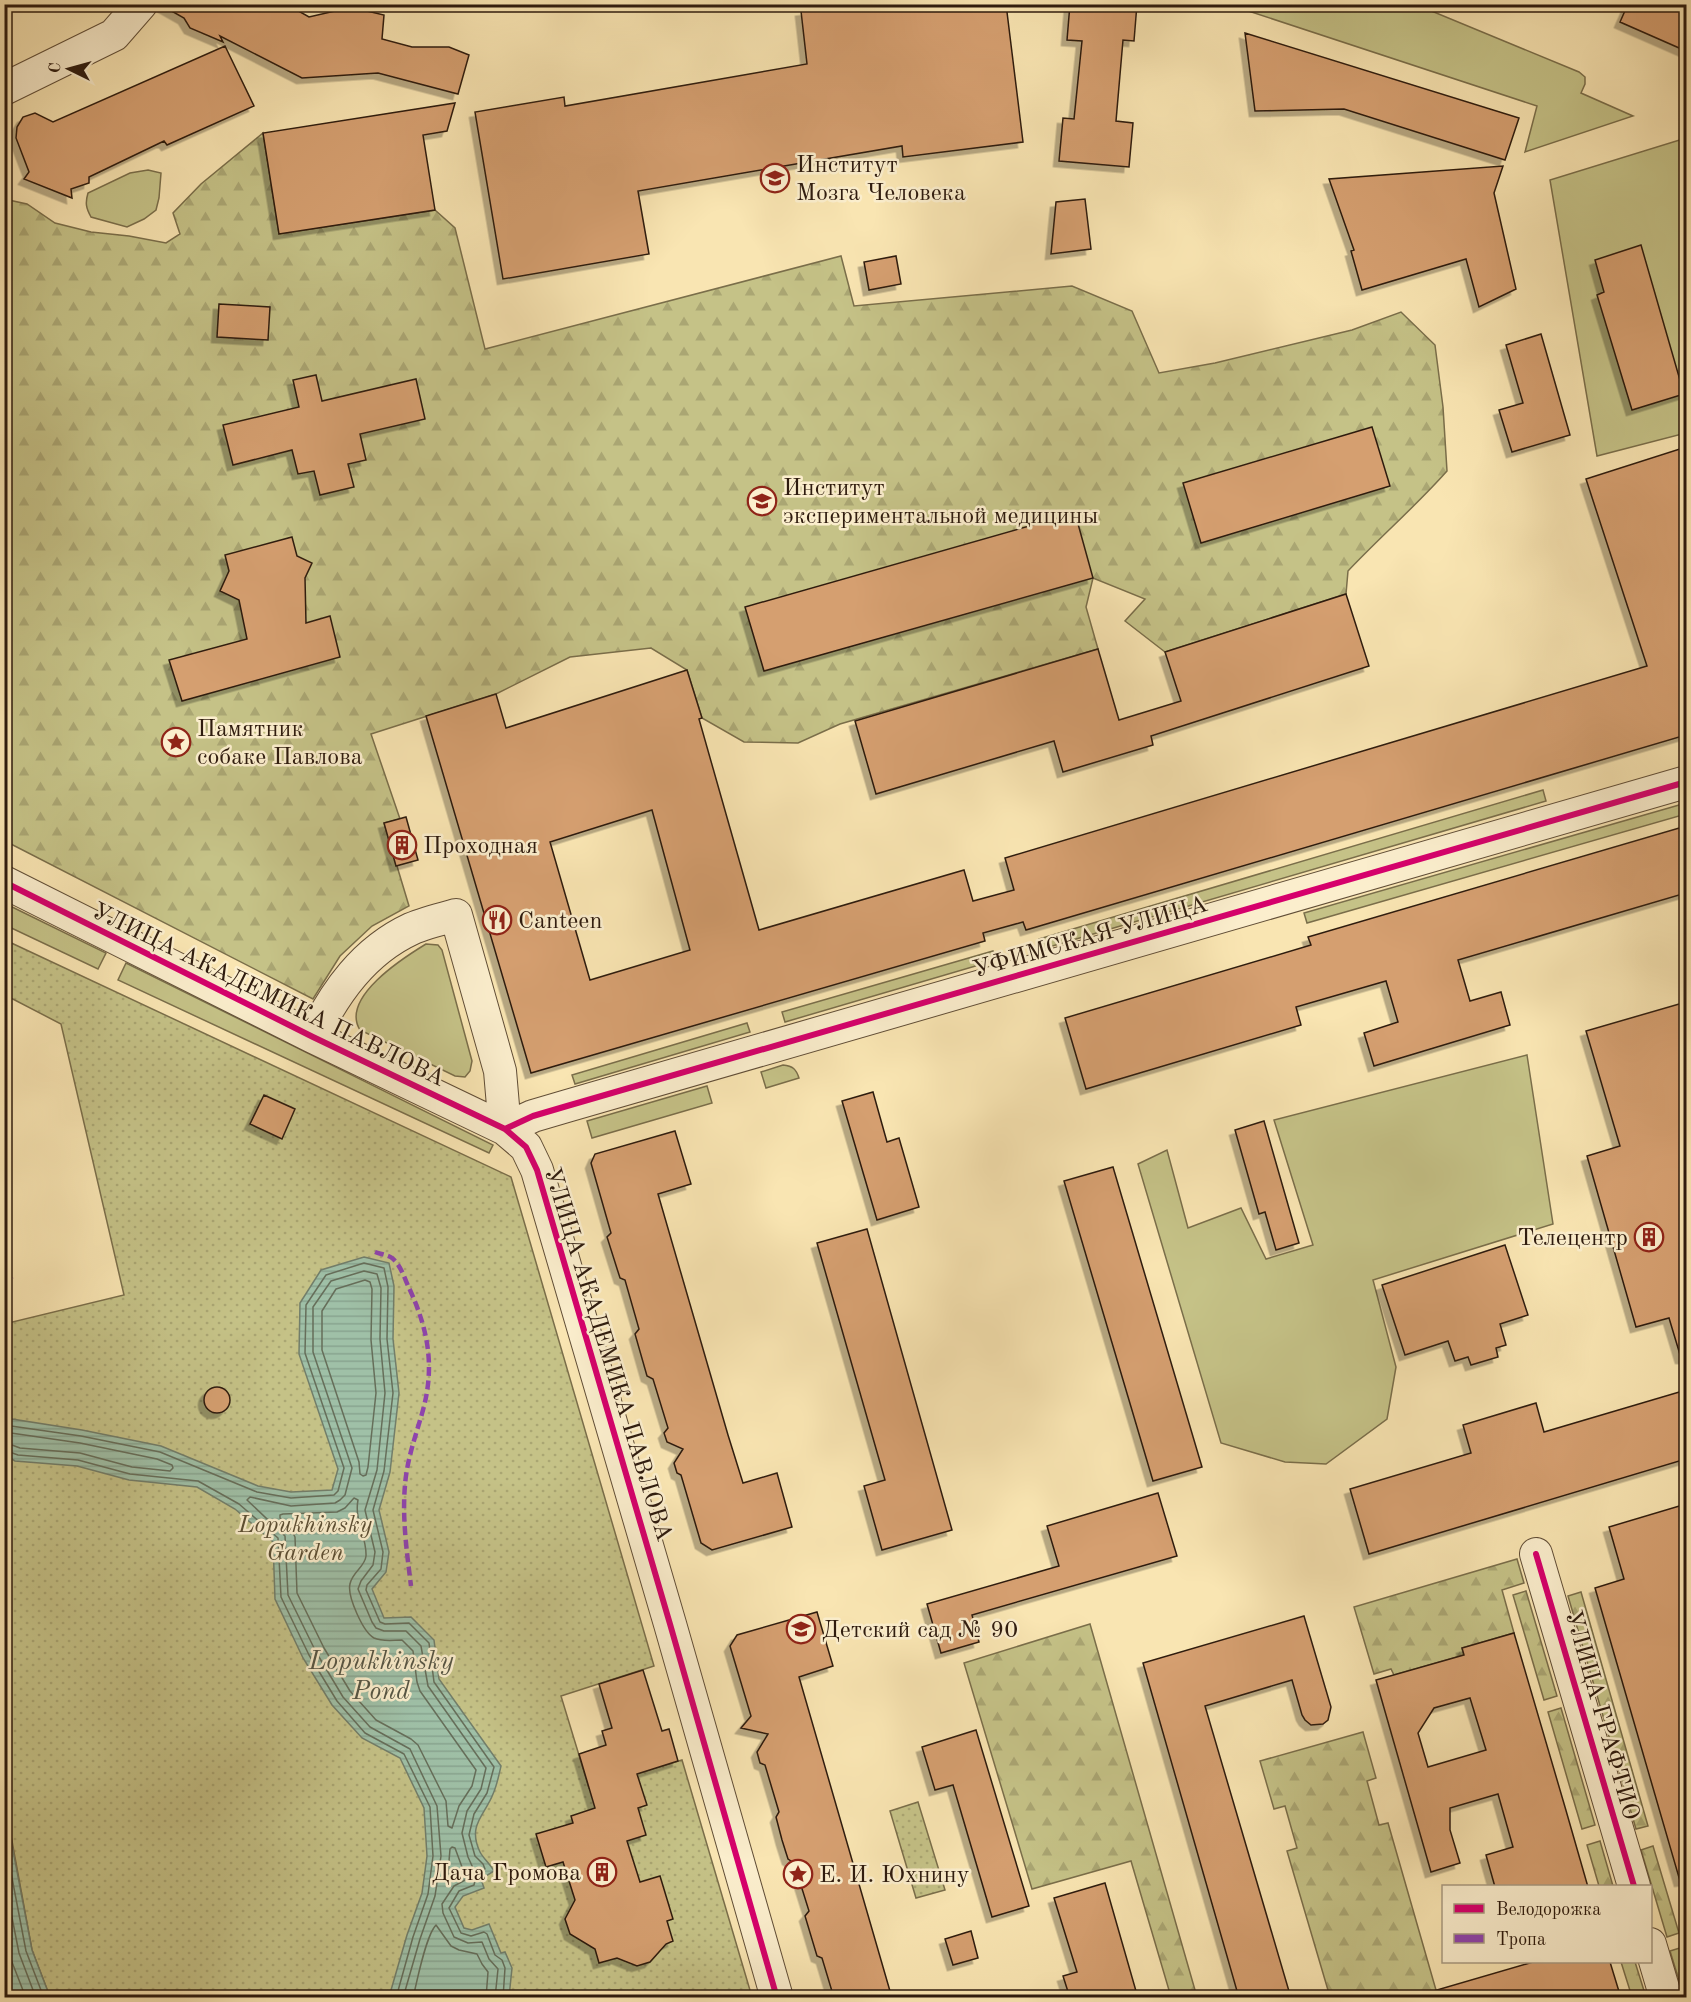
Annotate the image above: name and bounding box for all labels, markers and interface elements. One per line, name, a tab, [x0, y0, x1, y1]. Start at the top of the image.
north arrow	[39, 39, 99, 99]
text: С	[48, 62, 64, 74]
place label: Институт Мозга Человека	[796, 154, 966, 206]
school or university icon: Институт Мозга Человека	[759, 162, 791, 194]
place label: Институт экспериментальной медицины	[783, 477, 1098, 529]
school or university icon: Институт экспериментальной медицины	[746, 485, 778, 517]
place label: Памятник собаке Павлова	[197, 718, 363, 770]
place icon: Памятник собаке Павлова	[160, 726, 192, 758]
building icon: Проходная	[386, 829, 418, 861]
place label: Проходная	[423, 835, 538, 859]
street label: УФИМСКАЯ УЛИЦА	[971, 893, 1211, 983]
street label: УЛИЦА АКАДЕМИКА ПАВЛОВА	[88, 900, 448, 1092]
restaurant icon: Canteen	[481, 904, 513, 936]
place label: Canteen	[518, 910, 602, 934]
street label: УЛИЦА АКАДЕМИКА ПАВЛОВА	[539, 1165, 675, 1544]
building icon: Телецентр	[1633, 1221, 1665, 1253]
place label: Телецентр	[1517, 1227, 1628, 1251]
park label: Lopukhinsky Garden	[237, 1514, 373, 1566]
street label: УЛИЦА ГРАФТИО	[1560, 1608, 1643, 1823]
school or university icon: Детский сад № 90	[785, 1613, 817, 1645]
place label: Детский сад № 90	[822, 1619, 1018, 1643]
water label: Lopukhinsky Pond	[307, 1649, 454, 1705]
building icon: Дача Громова	[586, 1856, 618, 1888]
place icon: Е. И. Юхнину	[782, 1858, 814, 1890]
place label: Дача Громова	[432, 1862, 581, 1886]
place label: Е. И. Юхнину	[819, 1864, 970, 1888]
legend	[1442, 1885, 1652, 1963]
text: Велодорожка	[1496, 1901, 1601, 1919]
text: Тропа	[1496, 1931, 1546, 1949]

